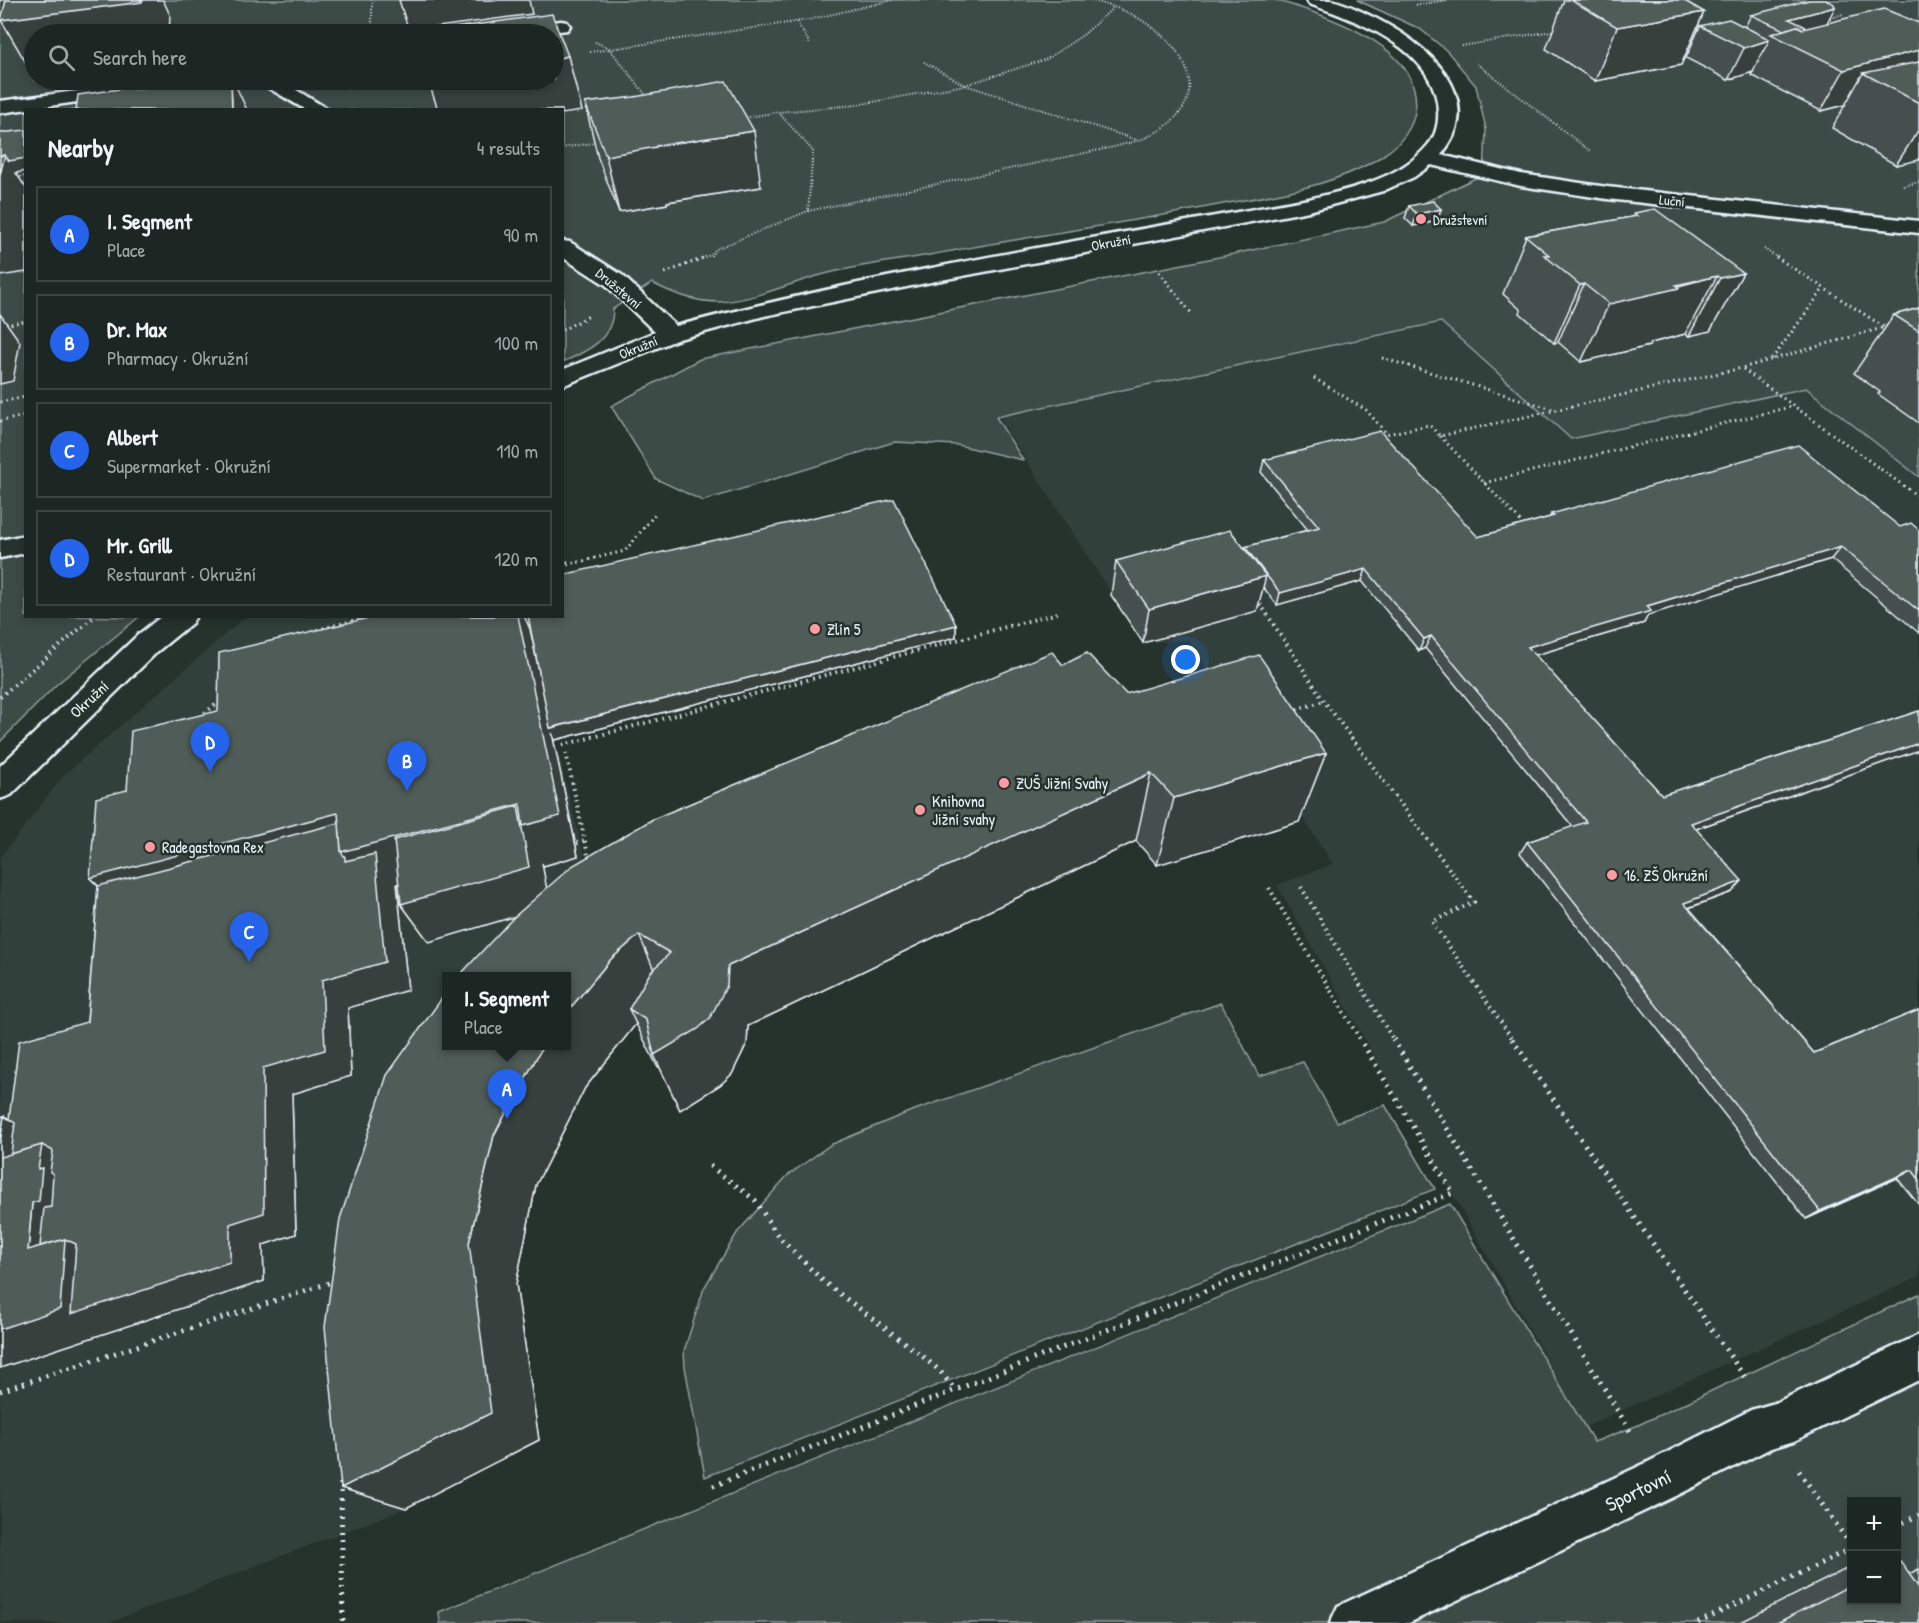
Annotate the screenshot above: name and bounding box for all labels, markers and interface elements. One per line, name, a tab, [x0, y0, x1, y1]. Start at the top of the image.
search box	[24, 24, 564, 90]
icon: search	[45, 41, 78, 74]
text: Search here	[93, 42, 187, 72]
text: Nearby	[48, 130, 114, 165]
text: 4 results	[477, 134, 540, 161]
street label: Luční	[1658, 189, 1686, 211]
text: I. Segment	[107, 206, 192, 236]
place label: Družstevní	[1433, 210, 1487, 229]
marker: Družstevní	[1414, 212, 1428, 226]
text: A	[65, 221, 74, 248]
text: 90 m	[504, 221, 538, 248]
street label: Okružní	[1090, 229, 1132, 255]
text: Place	[107, 236, 146, 263]
street label: Družstevní	[592, 263, 646, 313]
text: Dr. Max	[107, 314, 167, 344]
text: B	[64, 329, 75, 356]
text: 100 m	[495, 329, 538, 356]
street label: Okružní	[616, 331, 660, 363]
text: Pharmacy · Okružní	[107, 344, 249, 371]
text: Albert	[107, 422, 157, 452]
text: C	[64, 437, 75, 464]
text: 110 m	[496, 437, 538, 464]
text: Supermarket · Okružní	[107, 452, 271, 479]
text: Mr. Grill	[107, 530, 172, 560]
text: D	[65, 545, 74, 572]
text: 120 m	[494, 545, 538, 572]
text: Restaurant · Okružní	[107, 560, 256, 587]
place label: Zlín 5	[827, 618, 861, 640]
marker: Zlín 5	[808, 622, 822, 636]
your location	[1171, 645, 1200, 674]
street label: Okružní	[65, 675, 113, 723]
pin: D	[190, 722, 230, 772]
pin: B	[388, 742, 426, 791]
place label: ZUŠ Jižní Svahy	[1016, 772, 1109, 794]
marker: ZUŠ Jižní Svahy	[997, 776, 1011, 790]
place label: Knihovna Jižní svahy	[932, 790, 995, 830]
marker: Knihovna Jižní svahy	[913, 803, 927, 817]
place label: Radegastovna Rex	[162, 836, 264, 858]
marker: Radegastovna Rex	[143, 840, 157, 854]
place label: 16. ZŠ Okružní	[1624, 864, 1708, 886]
marker: 16. ZŠ Okružní	[1605, 868, 1619, 882]
pin: C	[230, 912, 268, 962]
popup	[442, 972, 571, 1050]
text: I. Segment	[464, 983, 549, 1013]
text: Place	[464, 1013, 503, 1040]
pin: A	[488, 1070, 526, 1119]
street label: Sportovní	[1601, 1463, 1675, 1517]
map controls	[1847, 1497, 1901, 1605]
button: +	[1847, 1497, 1901, 1551]
button: −	[1847, 1551, 1901, 1605]

